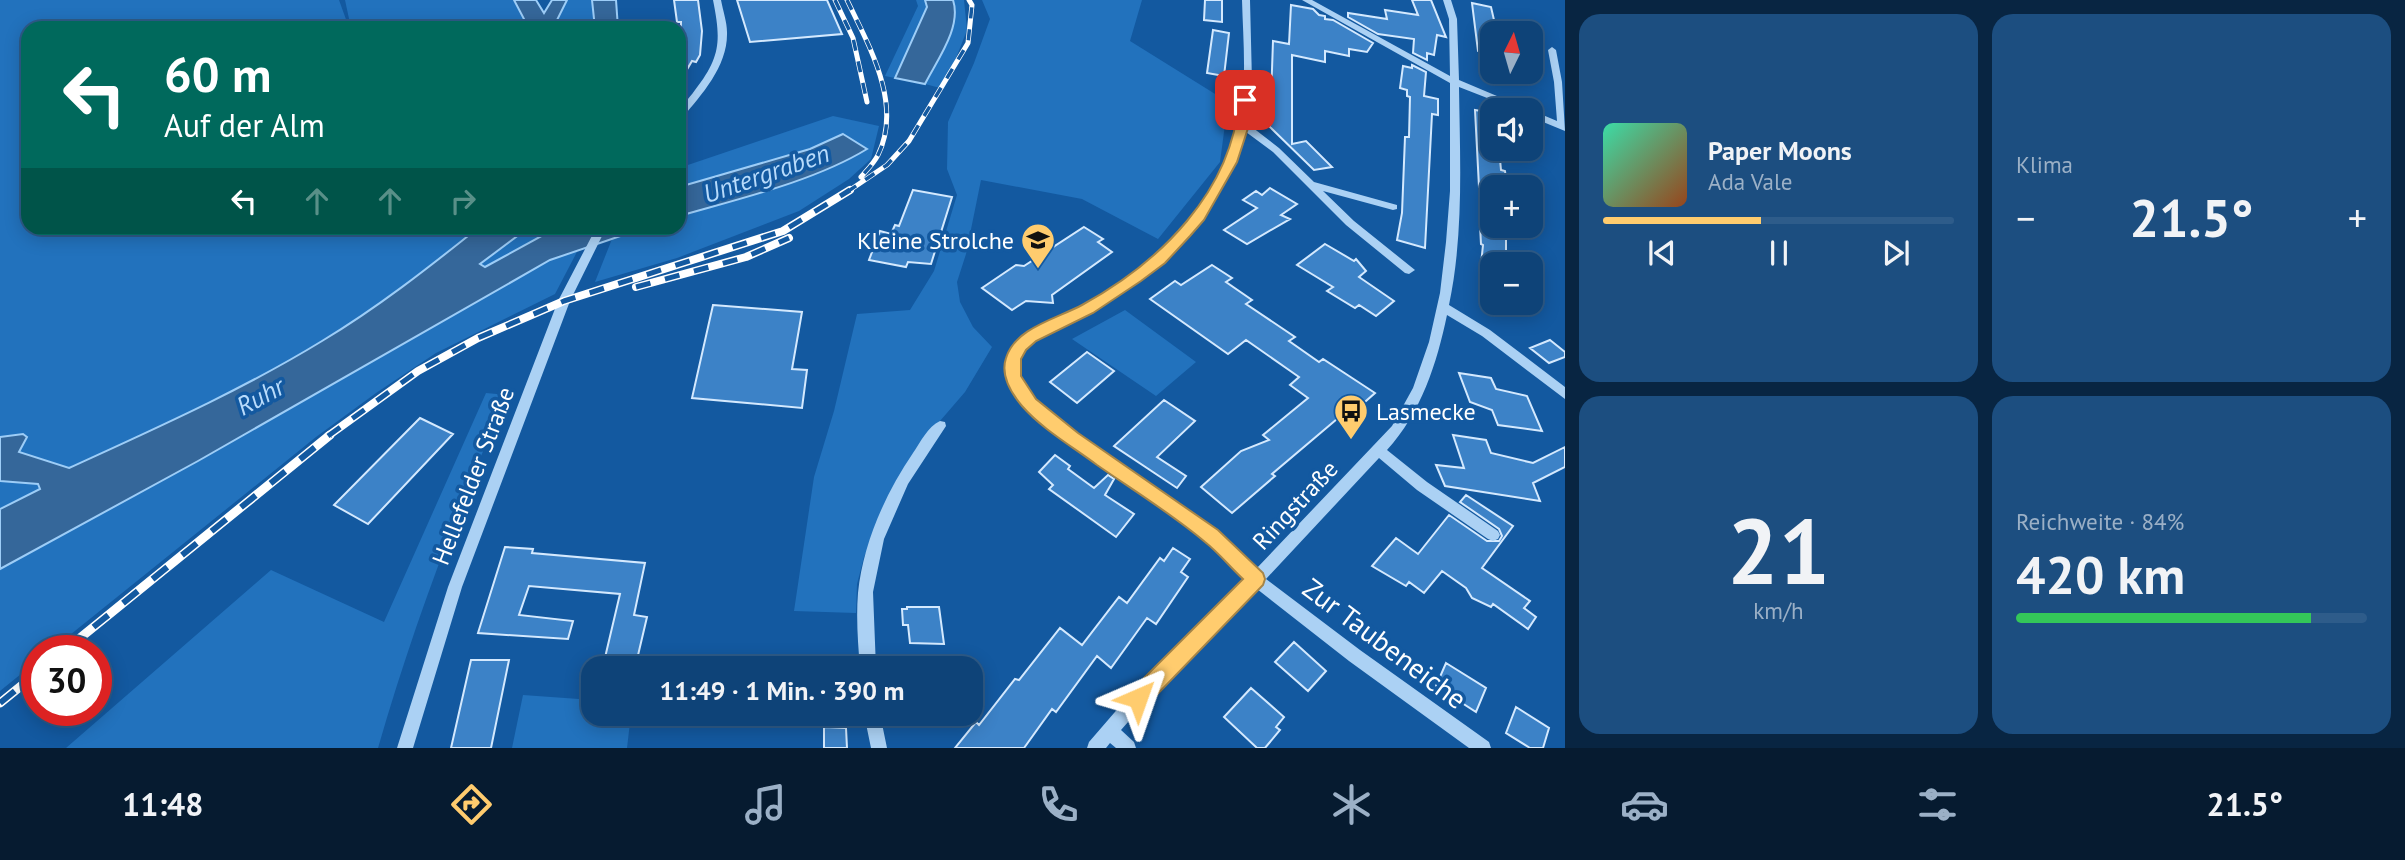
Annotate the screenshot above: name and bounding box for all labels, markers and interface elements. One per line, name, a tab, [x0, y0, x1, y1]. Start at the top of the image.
north arrow	[1480, 21, 1544, 84]
map controls	[1480, 21, 1543, 315]
text: 60 m	[164, 42, 271, 106]
icon: left	[49, 49, 140, 140]
pin	[1215, 70, 1275, 130]
icon: arrive	[1226, 81, 1264, 119]
button: sound	[1480, 98, 1543, 161]
text: Auf der Alm	[164, 104, 325, 146]
text: Paper Moons	[1708, 134, 1852, 167]
water label: Untergraben	[698, 136, 834, 210]
text: Klima	[2016, 150, 2073, 179]
text: Ada Vale	[1708, 167, 1792, 196]
button: +	[1480, 175, 1543, 238]
icon: left	[225, 182, 263, 220]
icon: ahead	[298, 182, 336, 220]
icon: ahead	[371, 182, 409, 220]
icon: right	[444, 182, 482, 220]
text: 21.5°	[2130, 184, 2253, 251]
text: −	[2016, 193, 2035, 242]
text: +	[2348, 193, 2367, 242]
school or university icon: Kleine Strolche	[1019, 221, 1057, 270]
place label: Kleine Strolche	[857, 225, 1014, 256]
icon: previous	[1643, 234, 1681, 272]
icon: pause	[1760, 234, 1798, 272]
icon: next	[1877, 234, 1915, 272]
button: −	[1480, 252, 1543, 315]
water label: Ruhr	[230, 369, 291, 422]
street label: Hellefelder Straße	[425, 383, 521, 569]
bus stop icon: Lasmecke	[1332, 392, 1370, 441]
place label: Lasmecke	[1376, 396, 1476, 427]
street label: Ringstraße	[1246, 454, 1344, 556]
text: 21	[1727, 491, 1830, 609]
text: Reichweite · 84%	[2016, 507, 2184, 536]
text: 420 km	[2016, 541, 2185, 608]
street label: Zur Taubeneiche	[1296, 569, 1474, 717]
text: km/h	[1753, 596, 1804, 625]
speed limit sign: 30	[21, 635, 112, 726]
position arrow	[1101, 661, 1175, 735]
text: 11:49 · 1 Min. · 390 m	[659, 674, 905, 707]
icon: directions	[447, 780, 496, 829]
icon: music	[741, 780, 790, 829]
icon: phone	[1034, 780, 1083, 829]
icon: climate	[1327, 780, 1376, 829]
icon: car	[1620, 780, 1669, 829]
icon: filters	[1913, 780, 1962, 829]
text: 11:48	[122, 783, 203, 825]
text: 21.5°	[2207, 783, 2283, 825]

